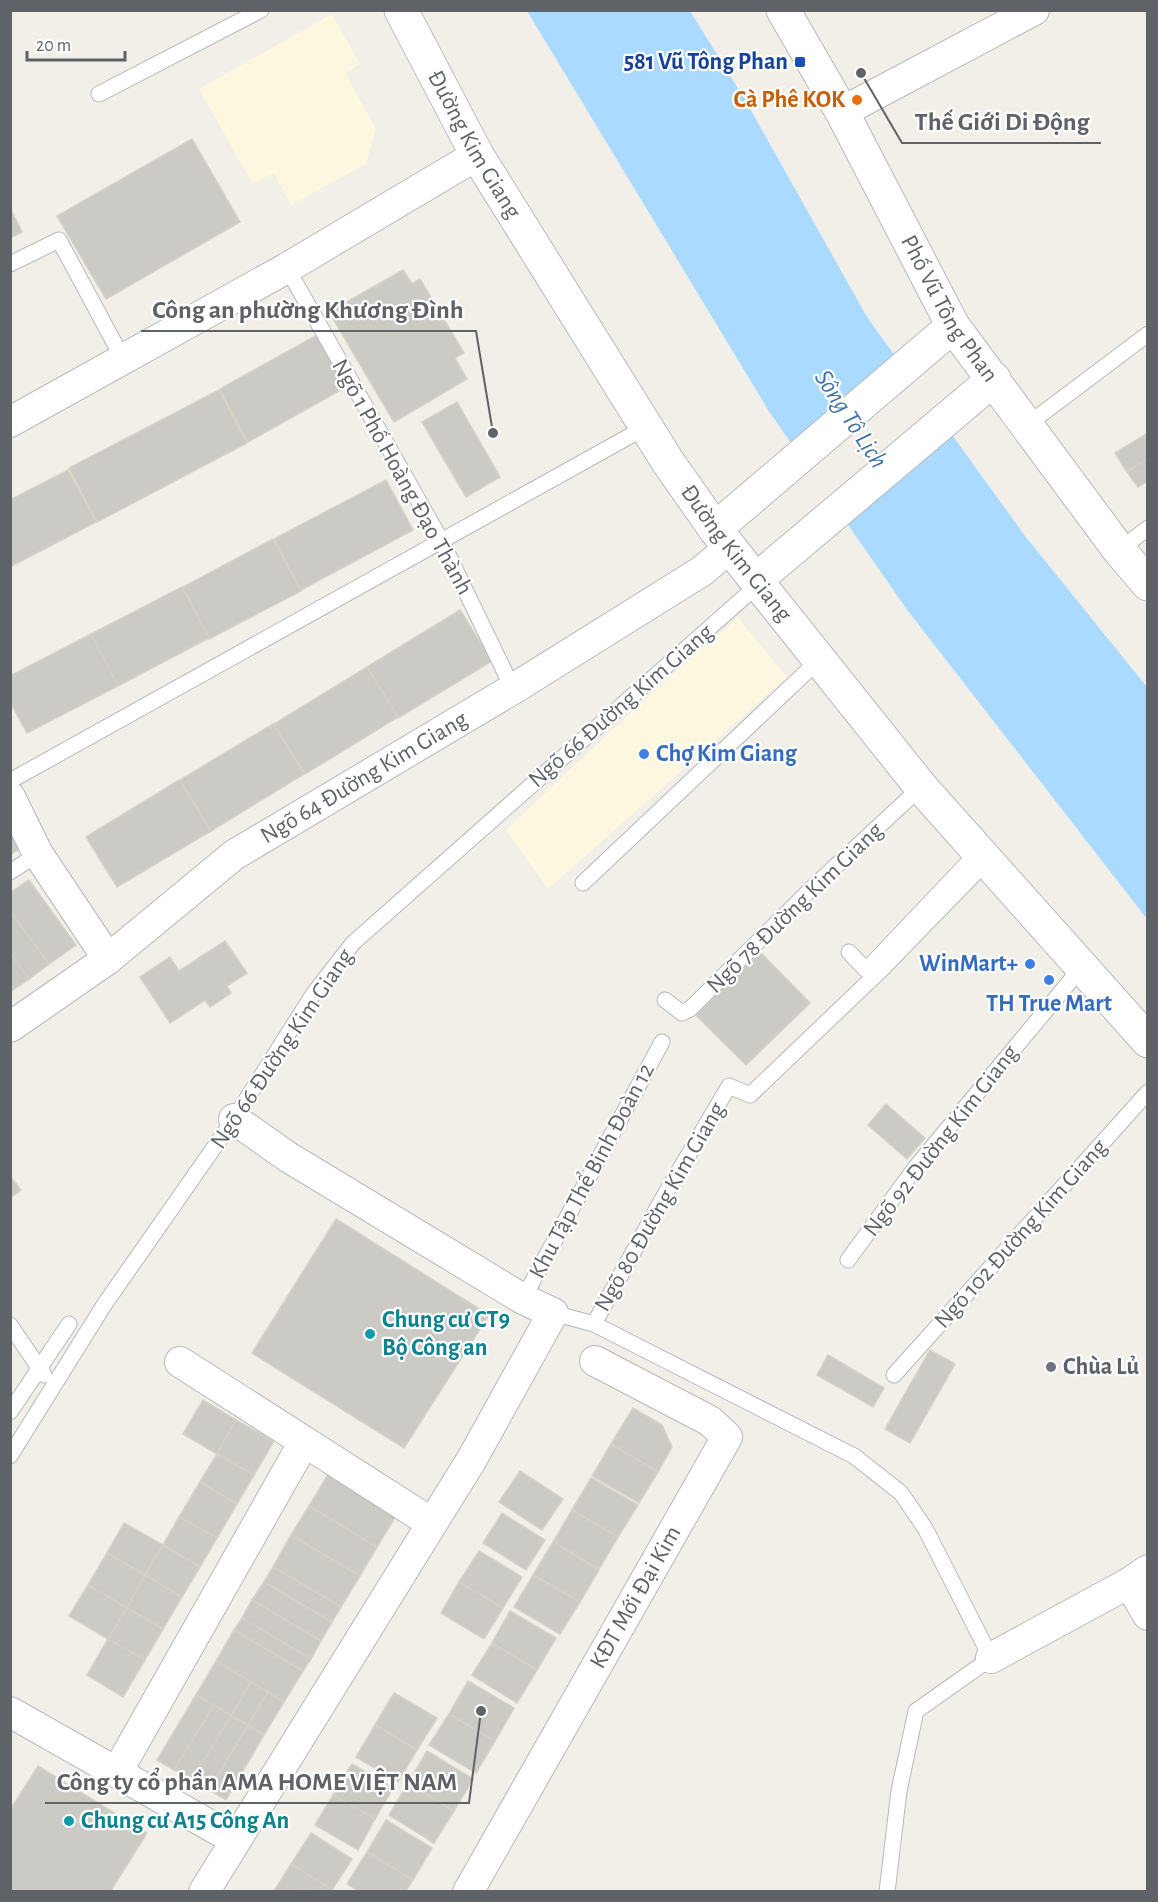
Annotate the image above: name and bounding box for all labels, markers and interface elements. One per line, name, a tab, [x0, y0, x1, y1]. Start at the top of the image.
scale bar	[27, 24, 124, 62]
text: 20 m	[36, 37, 71, 55]
place label: 581 Vũ Tông Phan	[624, 50, 788, 74]
marker: 581 Vũ Tông Phan	[793, 55, 807, 69]
street label: Đường Kim Giang	[423, 66, 526, 223]
place label: Cà Phê KOK	[734, 88, 846, 112]
marker: Cà Phê KOK	[850, 93, 864, 107]
callout: Thế Giới Di Động	[902, 99, 1101, 143]
text: Thế Giới Di Động	[915, 109, 1090, 135]
street label: Phố Vũ Tông Phan	[896, 231, 1002, 387]
callout: Công an phường Khương Đình	[141, 287, 476, 331]
text: Công an phường Khương Đình	[152, 297, 464, 323]
street label: Ngõ 1 Phố Hoàng Đạo Thành	[327, 355, 477, 599]
water label: Sông Tô Lịch	[809, 365, 892, 473]
street label: Đường Kim Giang	[676, 480, 796, 627]
street label: Ngõ 66 Đường Kim Giang	[524, 619, 718, 792]
street label: Ngõ 64 Đường Kim Giang	[256, 707, 472, 848]
place label: Chợ Kim Giang	[656, 742, 798, 766]
marker: Chợ Kim Giang	[637, 747, 651, 761]
street label: Ngõ 78 Đường Kim Giang	[702, 818, 888, 998]
street label: Ngõ 66 Đường Kim Giang	[206, 944, 358, 1153]
place label: WinMart+	[919, 952, 1018, 976]
marker: WinMart+	[1023, 957, 1037, 971]
marker: TH True Mart	[1042, 973, 1056, 987]
place label: TH True Mart	[986, 992, 1112, 1016]
street label: Ngõ 92 Đường Kim Giang	[859, 1041, 1023, 1241]
street label: Khu Tập Thể Binh Đoàn 12	[524, 1059, 659, 1283]
street label: Ngõ 80 Đường Kim Giang	[590, 1098, 730, 1316]
street label: Ngõ 102 Đường Kim Giang	[930, 1135, 1112, 1333]
place label: Chung cư CT9 Bộ Công an	[382, 1308, 510, 1360]
marker: Chung cư CT9 Bộ Công an	[363, 1327, 377, 1341]
place label: Chùa Lủ	[1063, 1355, 1139, 1379]
marker: Chùa Lủ	[1044, 1360, 1058, 1374]
street label: KĐT Mới Đại Kim	[586, 1522, 686, 1673]
callout: Công ty cổ phần AMA HOME VIỆT NAM	[45, 1759, 469, 1803]
text: Công ty cổ phần AMA HOME VIỆT NAM	[57, 1767, 457, 1795]
place label: Chung cư A15 Công An	[81, 1809, 289, 1833]
marker: Chung cư A15 Công An	[62, 1814, 76, 1828]

